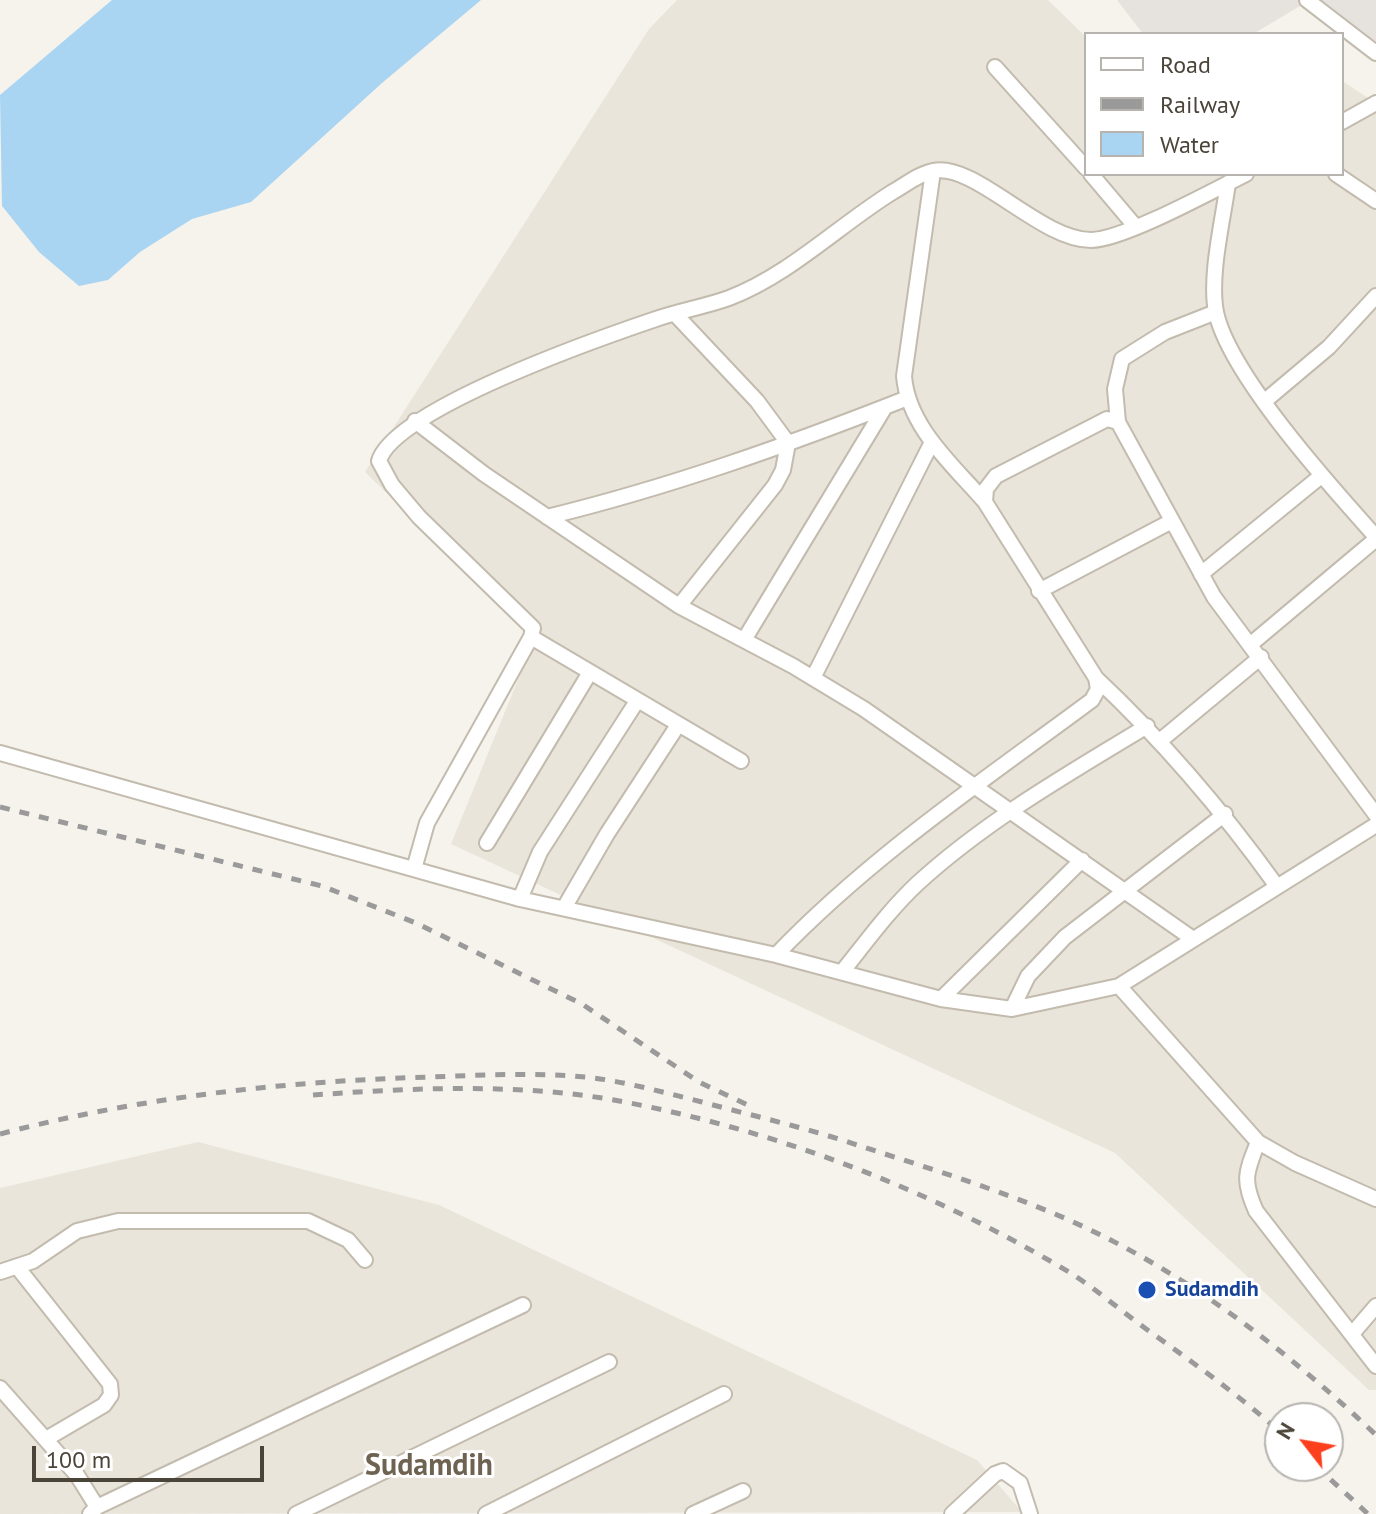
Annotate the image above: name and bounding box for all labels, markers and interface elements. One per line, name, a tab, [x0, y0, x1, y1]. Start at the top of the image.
legend	[1084, 32, 1344, 176]
text: Road	[1160, 49, 1211, 80]
text: Railway	[1160, 89, 1240, 120]
text: Water	[1160, 129, 1219, 160]
place label: Sudamdih	[1165, 1277, 1259, 1303]
marker: Sudamdih	[1136, 1279, 1158, 1301]
north arrow	[1264, 1402, 1344, 1482]
text: N	[1269, 1417, 1301, 1444]
scale bar	[36, 1430, 268, 1480]
text: 100 m	[46, 1444, 111, 1475]
district label: Sudamdih	[365, 1448, 493, 1484]

